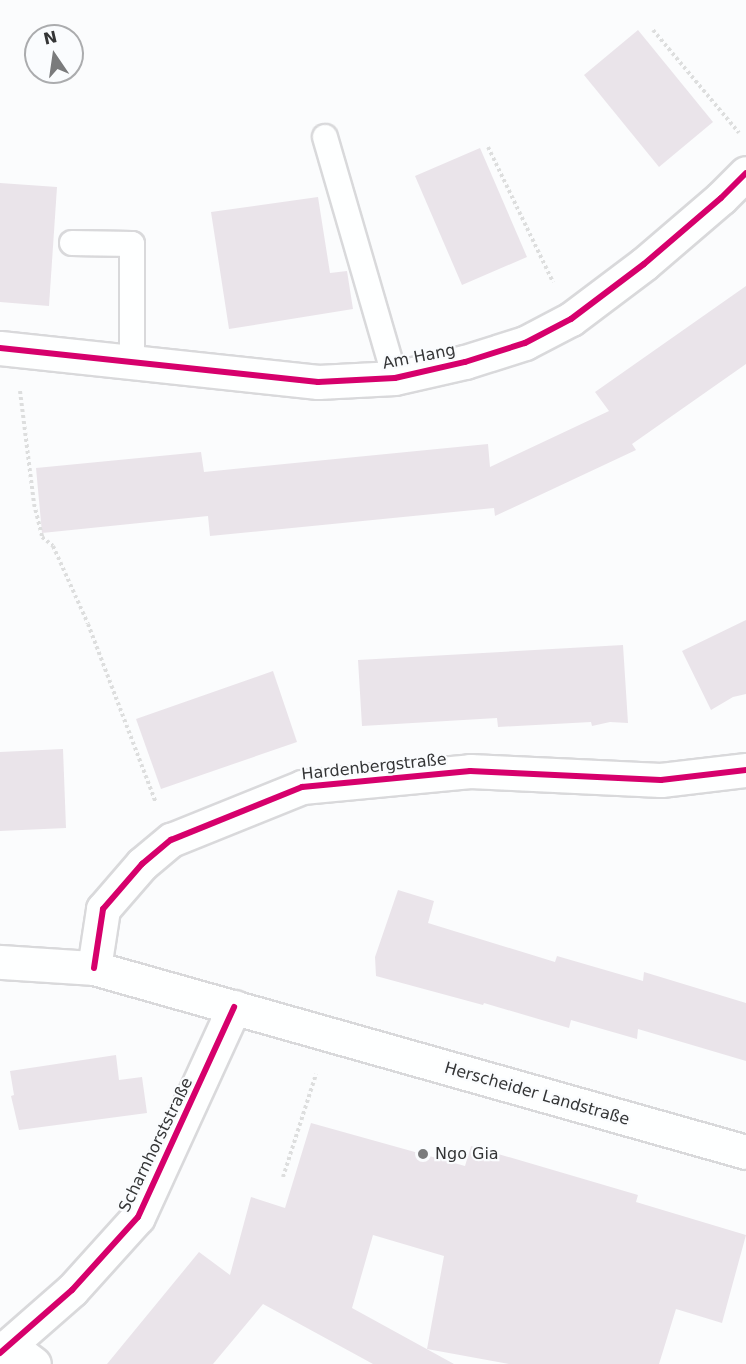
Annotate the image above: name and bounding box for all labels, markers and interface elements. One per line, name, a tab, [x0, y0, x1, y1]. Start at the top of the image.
north arrow	[24, 24, 84, 84]
text: N	[42, 27, 59, 49]
street label: Am Hang	[381, 341, 457, 373]
street label: Hardenbergstraße	[301, 750, 447, 784]
street label: Herscheider Landstraße	[442, 1058, 632, 1130]
street label: Scharnhorststraße	[115, 1075, 197, 1215]
place label: Ngo Gia	[435, 1144, 499, 1164]
marker: Ngo Gia	[416, 1147, 430, 1161]

